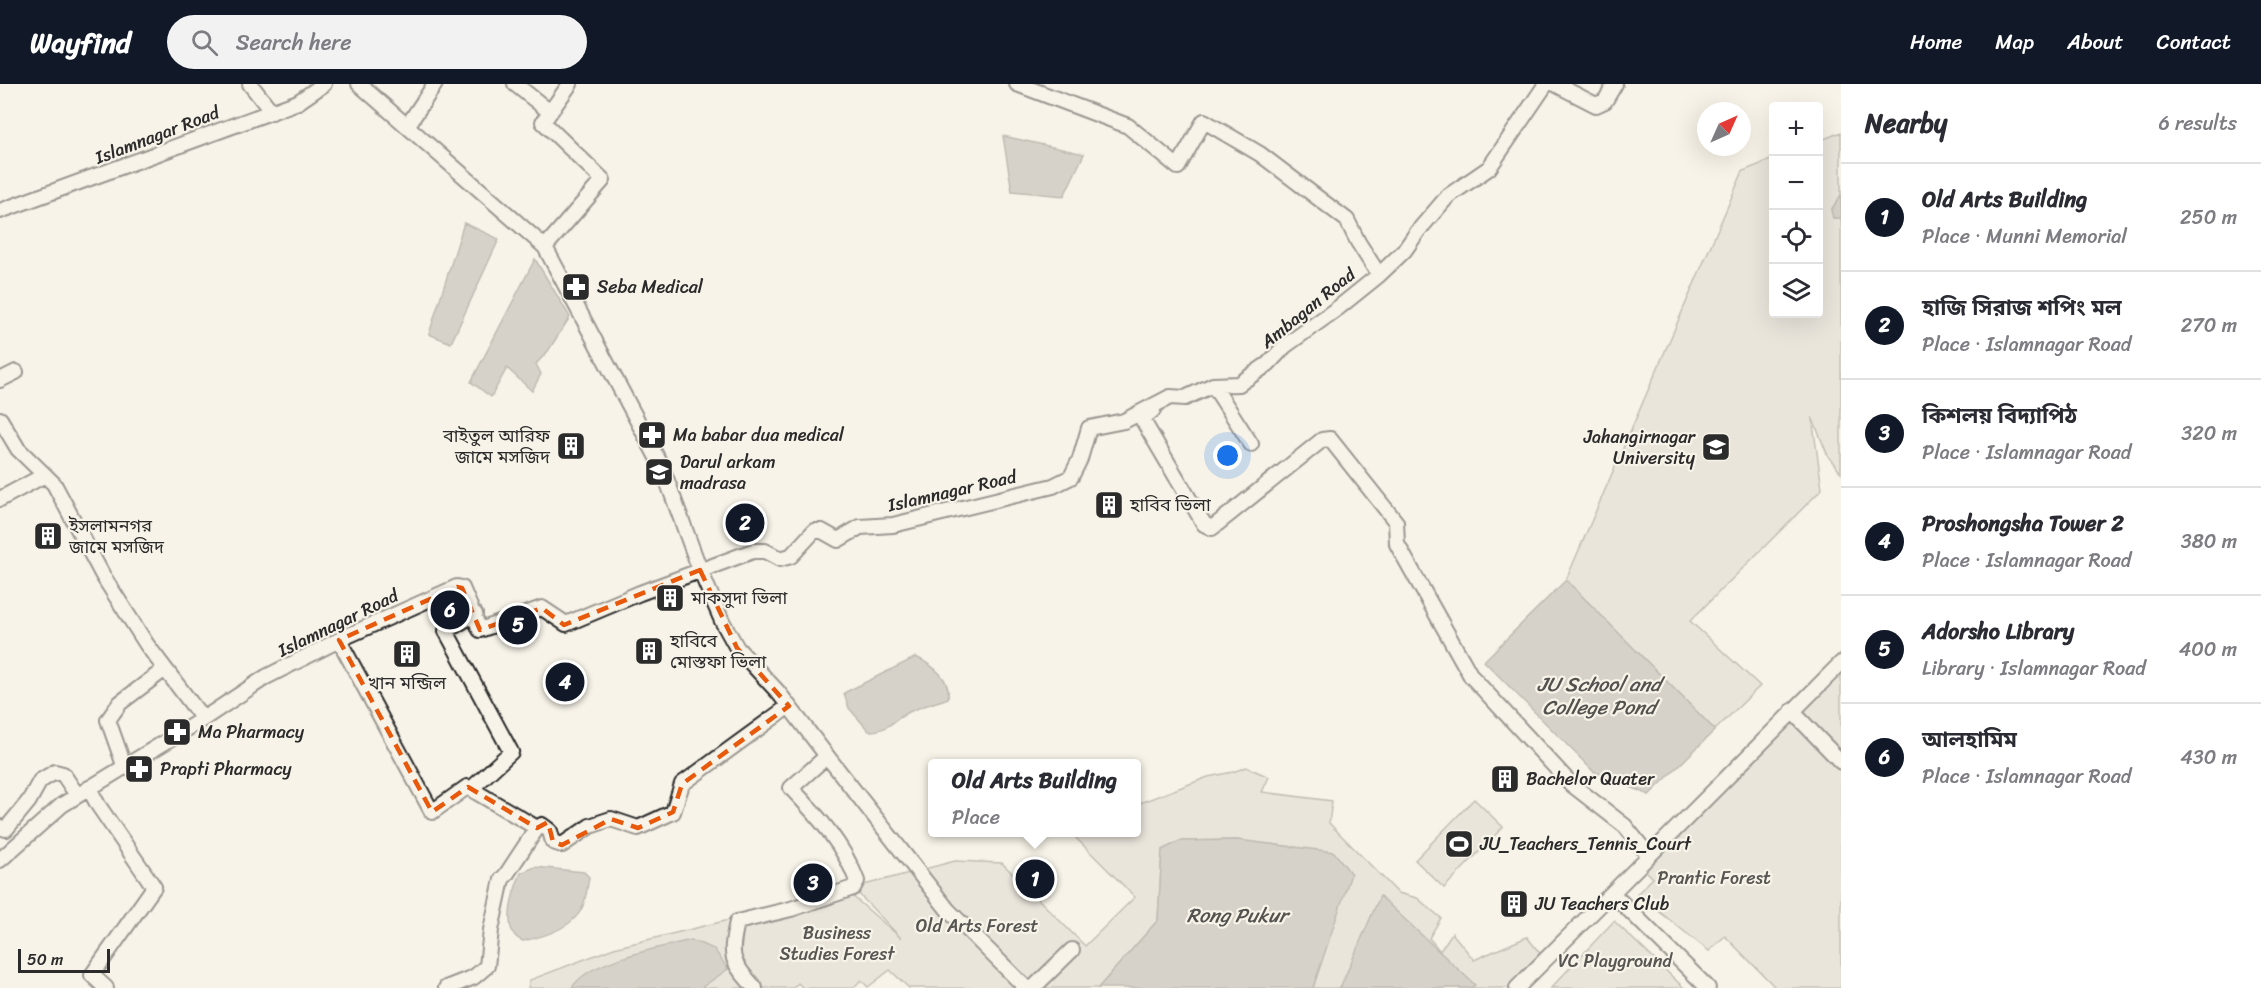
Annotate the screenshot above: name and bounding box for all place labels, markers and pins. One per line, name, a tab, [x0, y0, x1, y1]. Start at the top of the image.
pharmacy icon: Seba Medical	[560, 271, 592, 303]
place label: Seba Medical	[597, 271, 704, 303]
pharmacy icon: Ma babar dua medical	[636, 419, 668, 451]
place label: Ma babar dua medical	[673, 419, 845, 451]
place label: বাইতুল আরিফ জামে মসজিদ	[442, 420, 551, 473]
place label: Jahangirnagar University	[1583, 421, 1697, 474]
building icon: বাইতুল আরিফ জামে মসজিদ	[555, 430, 587, 462]
school or university icon: Jahangirnagar University	[1700, 431, 1732, 463]
place label: Darul arkam madrasa	[680, 446, 776, 499]
school or university icon: Darul arkam madrasa	[643, 456, 675, 488]
building icon: হাবিব ভিলা	[1093, 489, 1125, 521]
place label: হাবিব ভিলা	[1129, 489, 1211, 521]
pin: 2	[726, 500, 764, 546]
place label: ইসলামনগর জামে মসজিদ	[68, 510, 165, 563]
building icon: ইসলামনগর জামে মসজিদ	[32, 520, 64, 552]
building icon: মাকসুদা ভিলা	[654, 582, 686, 614]
place label: মাকসুদা ভিলা	[690, 582, 788, 614]
pin: 6	[430, 588, 470, 632]
pin: 5	[498, 602, 538, 648]
place label: হাবিবে মোস্তফা ভিলা	[669, 625, 766, 678]
building icon: হাবিবে মোস্তফা ভিলা	[633, 635, 665, 667]
building icon: খান মন্জিল	[391, 638, 423, 670]
pin: 4	[546, 660, 584, 704]
place label: খান মন্জিল	[368, 667, 447, 699]
pharmacy icon: Ma Pharmacy	[161, 716, 193, 748]
place label: Ma Pharmacy	[198, 716, 305, 748]
pharmacy icon: Prapti Pharmacy	[123, 753, 155, 785]
place label: Prapti Pharmacy	[160, 753, 292, 785]
building icon: Bachelor Quater	[1489, 763, 1521, 795]
place label: Bachelor Quater	[1526, 763, 1656, 795]
sports icon: JU_Teachers_Tennis_Court	[1443, 828, 1475, 860]
place label: JU_Teachers_Tennis_Court	[1479, 828, 1692, 860]
pin: 1	[1016, 856, 1054, 902]
pin: 3	[794, 860, 832, 906]
building icon: JU Teachers Club	[1498, 888, 1530, 920]
place label: JU Teachers Club	[1534, 888, 1670, 920]

